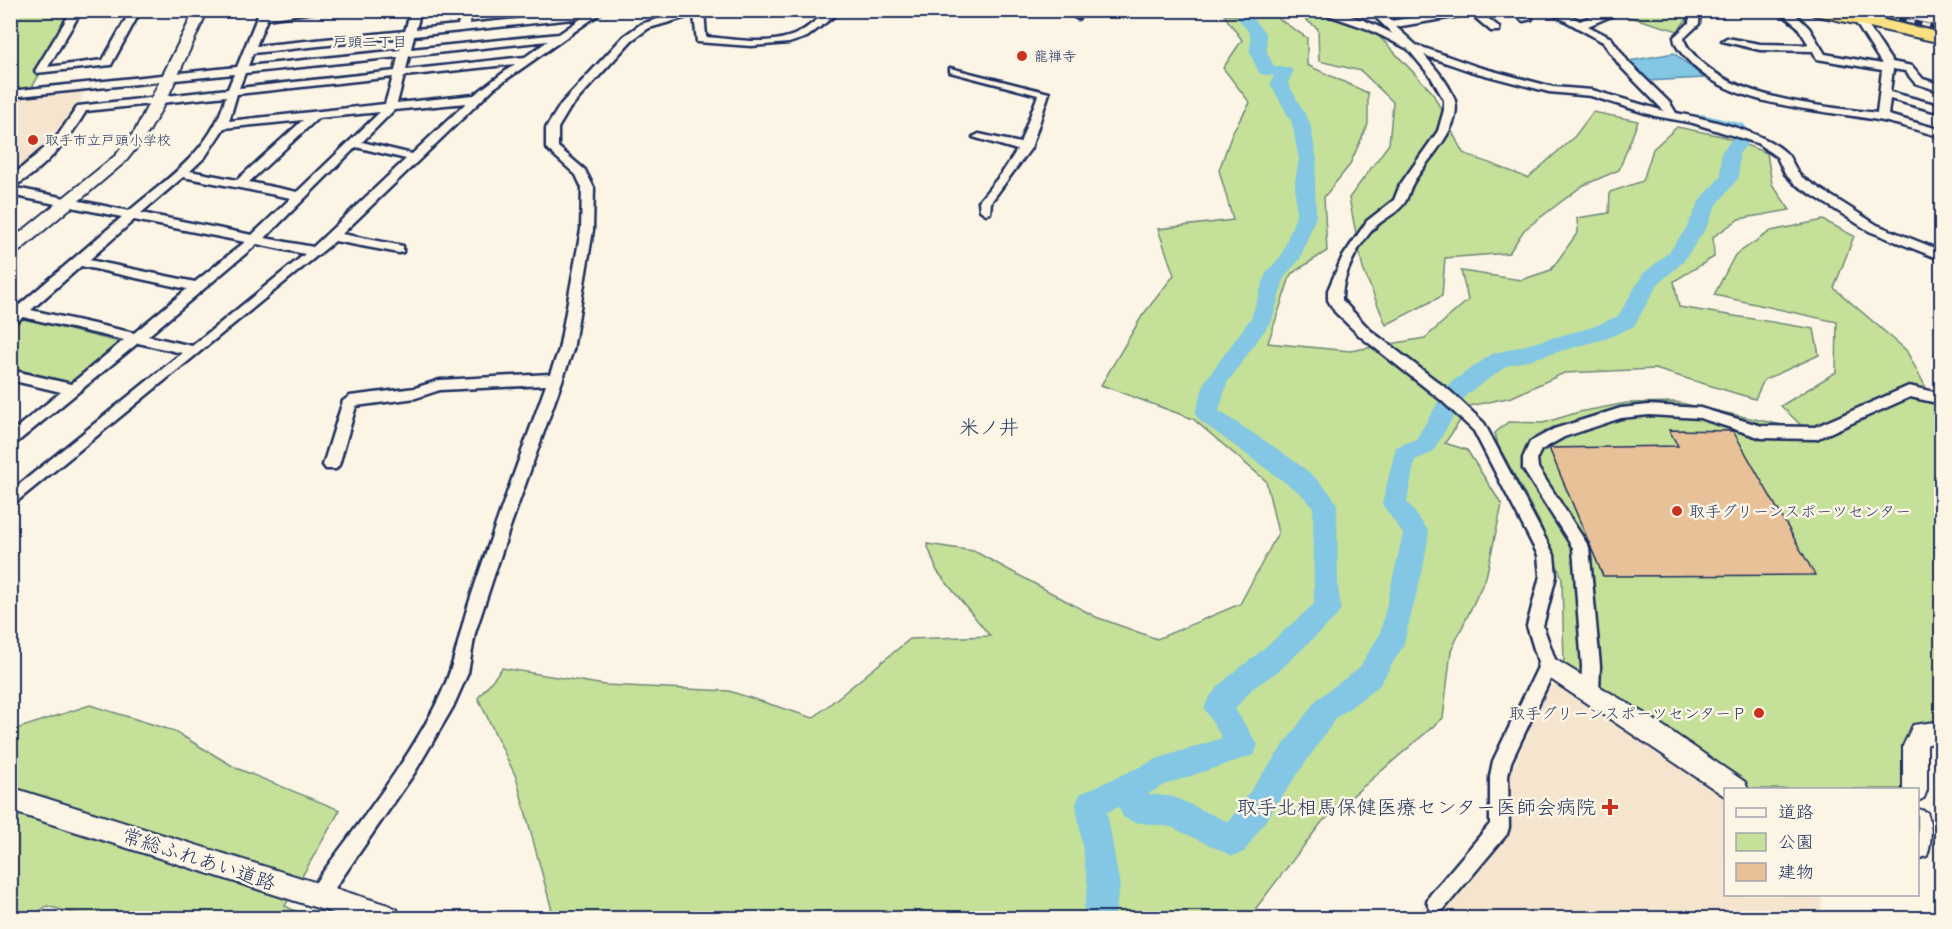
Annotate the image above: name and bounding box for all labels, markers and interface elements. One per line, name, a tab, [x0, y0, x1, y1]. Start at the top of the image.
district label: 戸頭二丁目	[332, 32, 408, 52]
place label: 龍禅寺	[1034, 47, 1076, 65]
marker: 龍禅寺	[1015, 49, 1029, 63]
place label: 取手市立戸頭小学校	[45, 131, 171, 149]
marker: 取手市立戸頭小学校	[26, 133, 40, 147]
district label: 米ノ井	[959, 414, 1019, 440]
place label: 取手グリーンスポーツセンター	[1689, 501, 1911, 522]
marker: 取手グリーンスポーツセンター	[1670, 504, 1684, 518]
place label: 取手グリーンスポーツセンターＰ	[1509, 703, 1747, 724]
marker: 取手グリーンスポーツセンターＰ	[1752, 706, 1766, 720]
legend	[1724, 788, 1919, 896]
place label: 取手北相馬保健医療センター医師会病院	[1237, 794, 1596, 820]
marker: 取手北相馬保健医療センター医師会病院	[1601, 798, 1619, 816]
text: 道路	[1778, 800, 1814, 824]
street label: 常総ふれあい道路	[119, 822, 279, 896]
text: 公園	[1778, 830, 1814, 854]
text: 建物	[1778, 860, 1814, 884]

